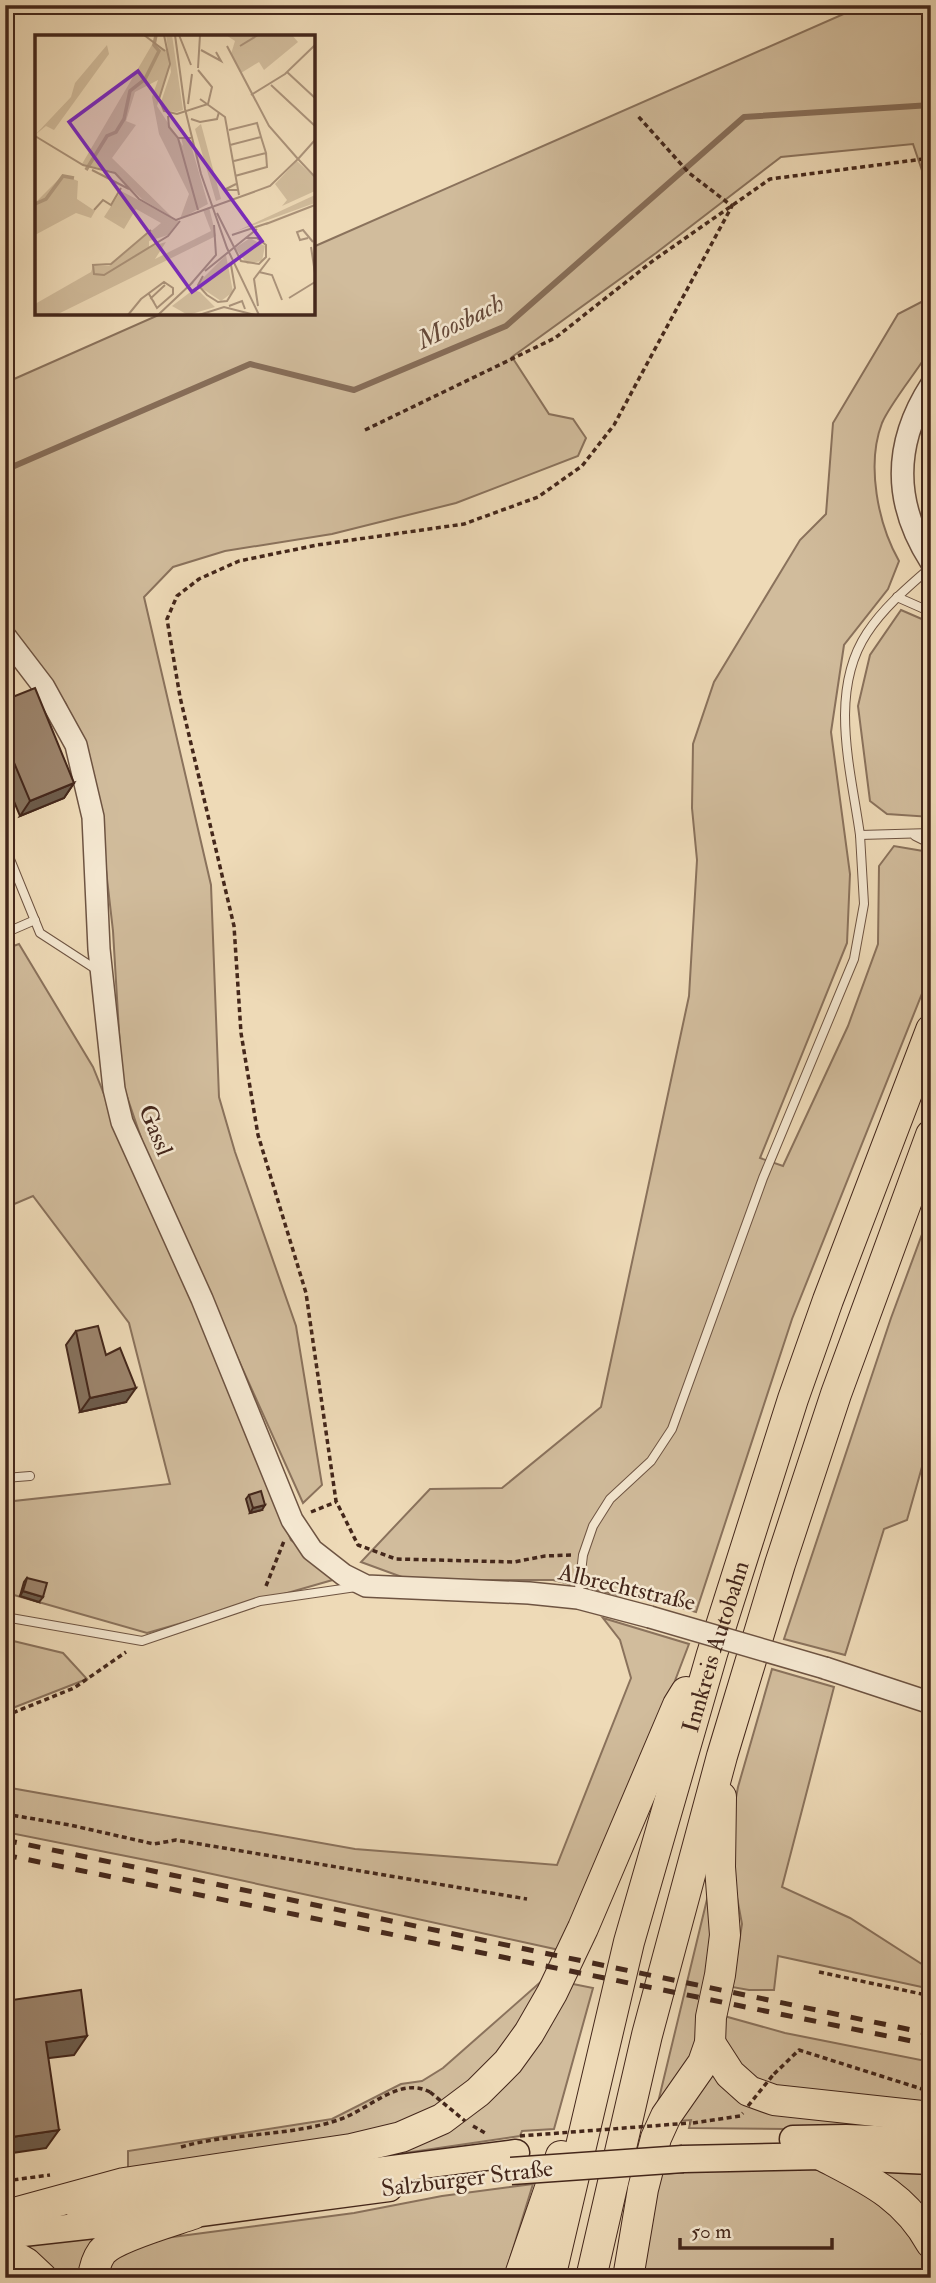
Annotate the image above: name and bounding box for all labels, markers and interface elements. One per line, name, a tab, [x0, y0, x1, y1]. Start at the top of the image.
inset map	[35, 35, 315, 315]
water label: Moosbach	[410, 287, 509, 358]
street label: Gassl	[131, 1100, 180, 1160]
street label: Albrechtstraße	[554, 1556, 698, 1618]
street label: Innkreis Autobahn	[675, 1557, 757, 1736]
street label: Salzburger Straße	[379, 2153, 555, 2204]
scale bar	[680, 2206, 833, 2250]
text: 50 m	[691, 2218, 732, 2245]

